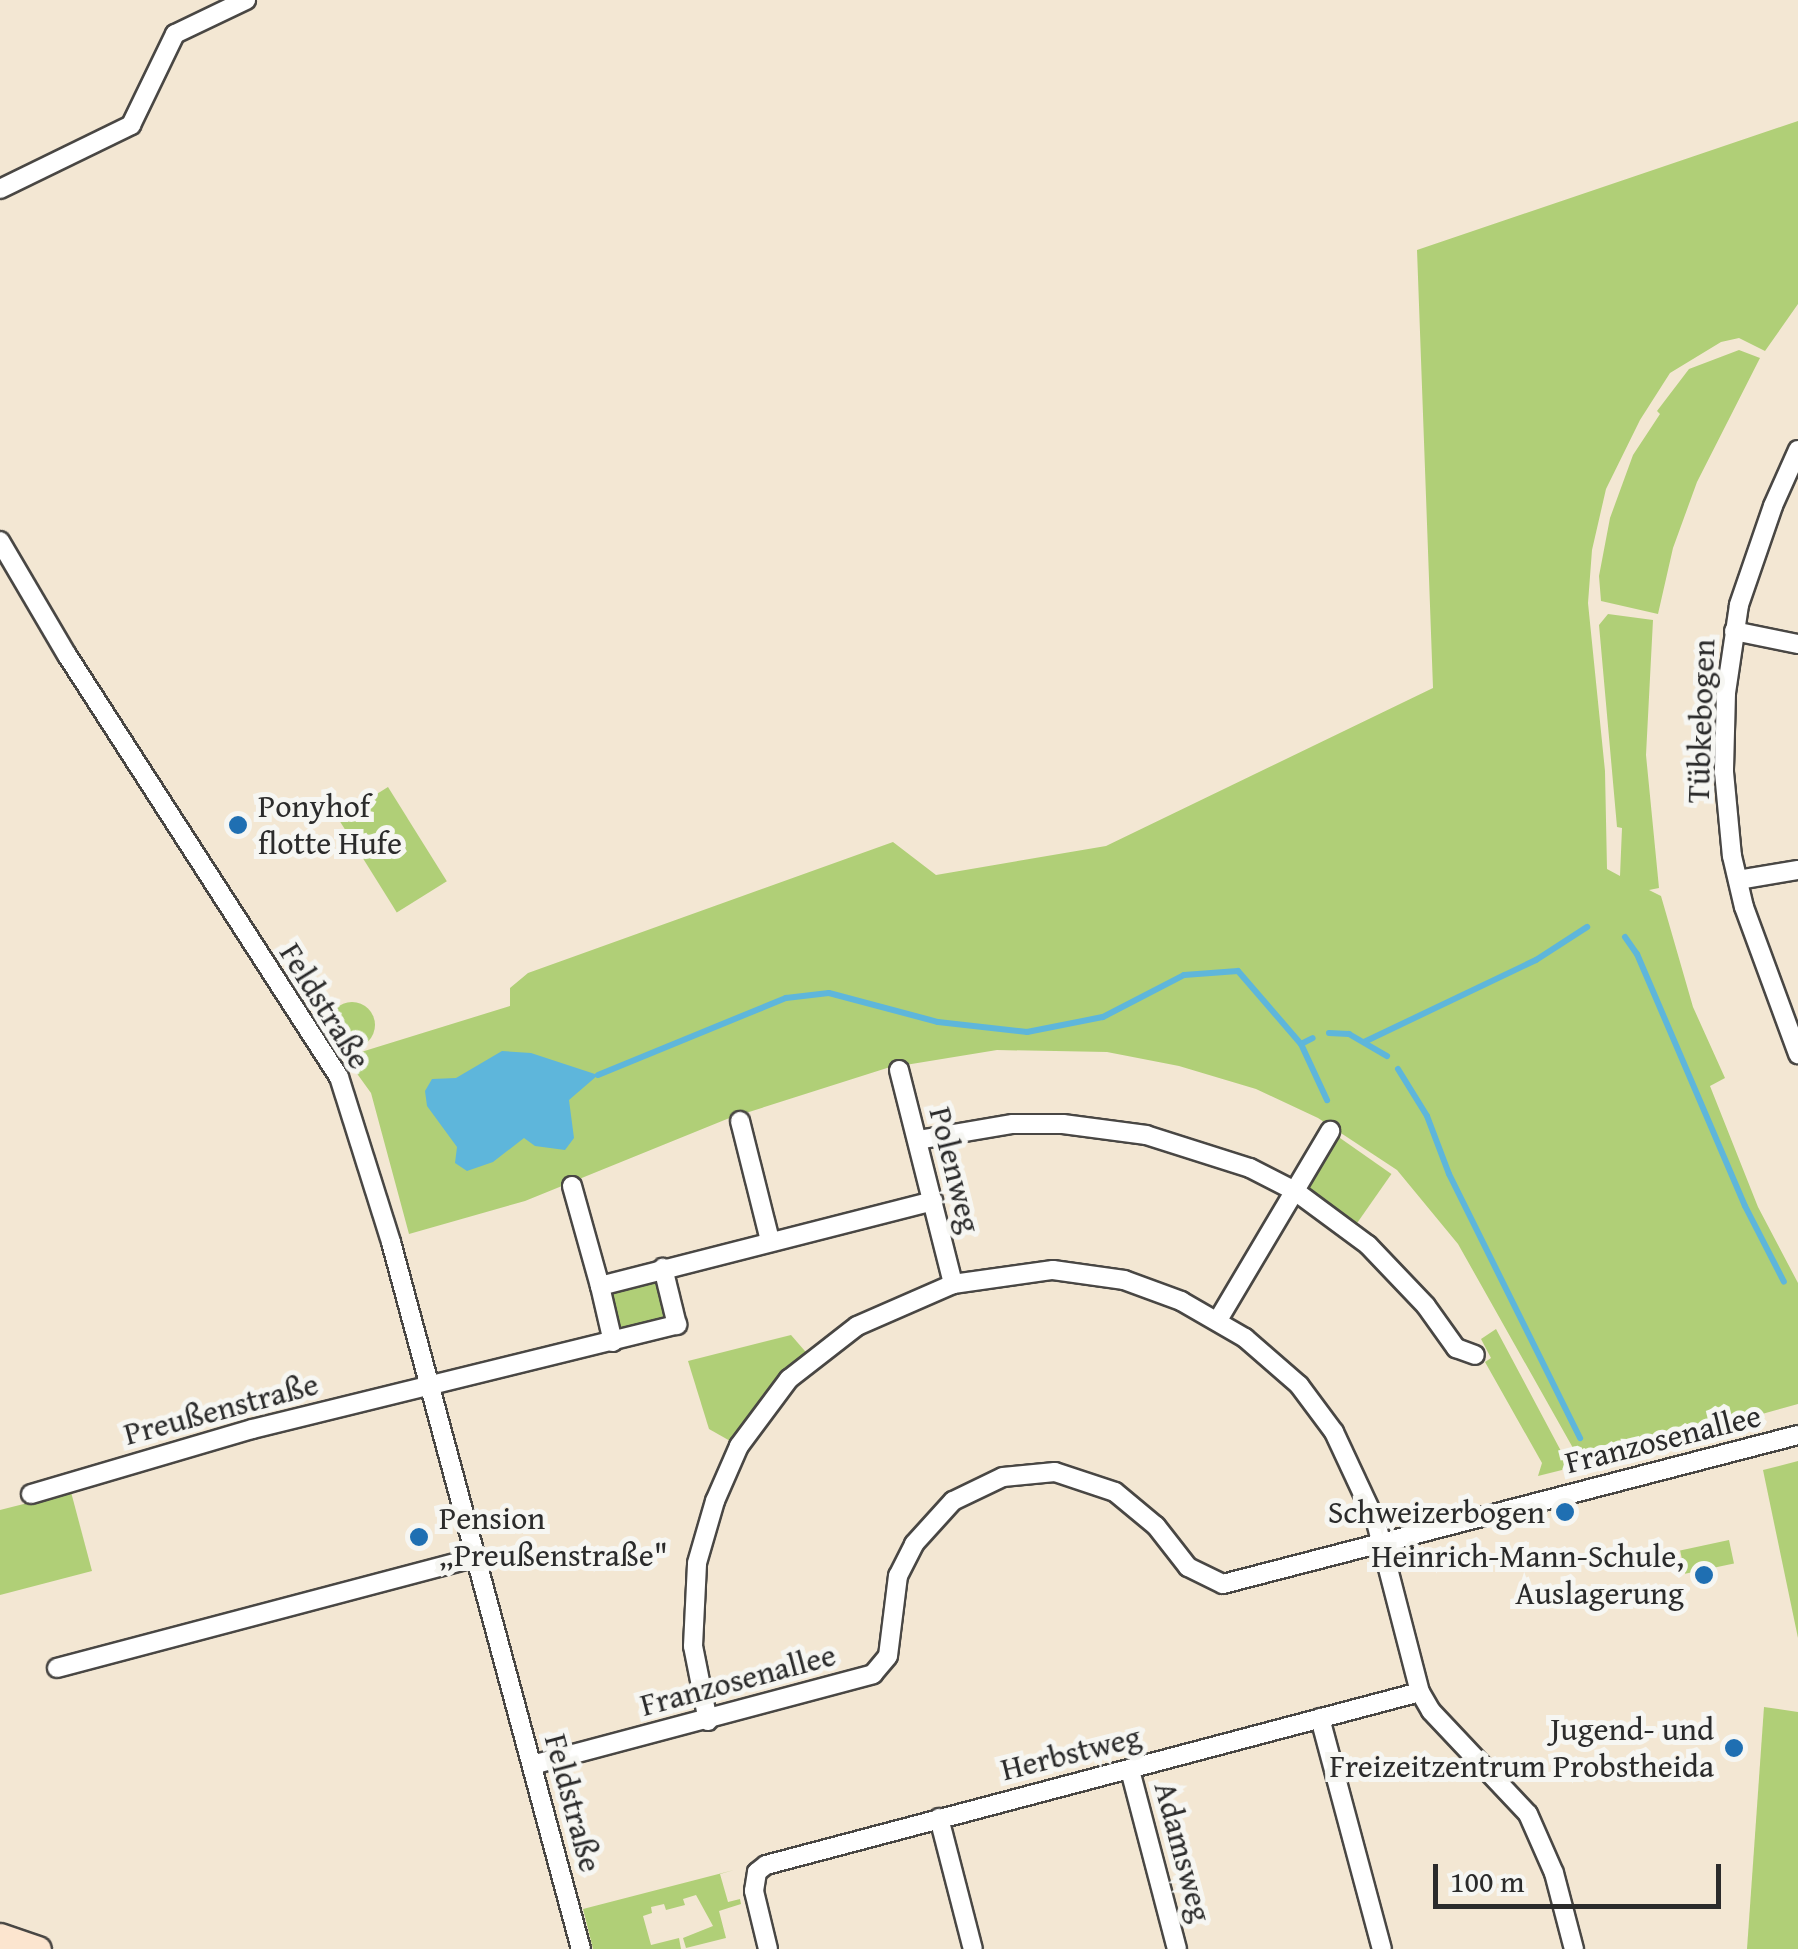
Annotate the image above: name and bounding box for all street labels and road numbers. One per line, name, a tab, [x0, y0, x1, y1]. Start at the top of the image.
street label: Tübkebogen	[1679, 638, 1723, 804]
street label: Feldstraße	[271, 936, 379, 1076]
street label: Polenweg	[921, 1103, 989, 1237]
street label: Preußenstraße	[120, 1365, 322, 1453]
street label: Franzosenallee	[1561, 1396, 1765, 1482]
street label: Franzosenallee	[636, 1635, 840, 1725]
street label: Herbstweg	[997, 1717, 1145, 1789]
street label: Feldstraße	[536, 1730, 610, 1876]
street label: Adamsweg	[1146, 1778, 1220, 1926]

